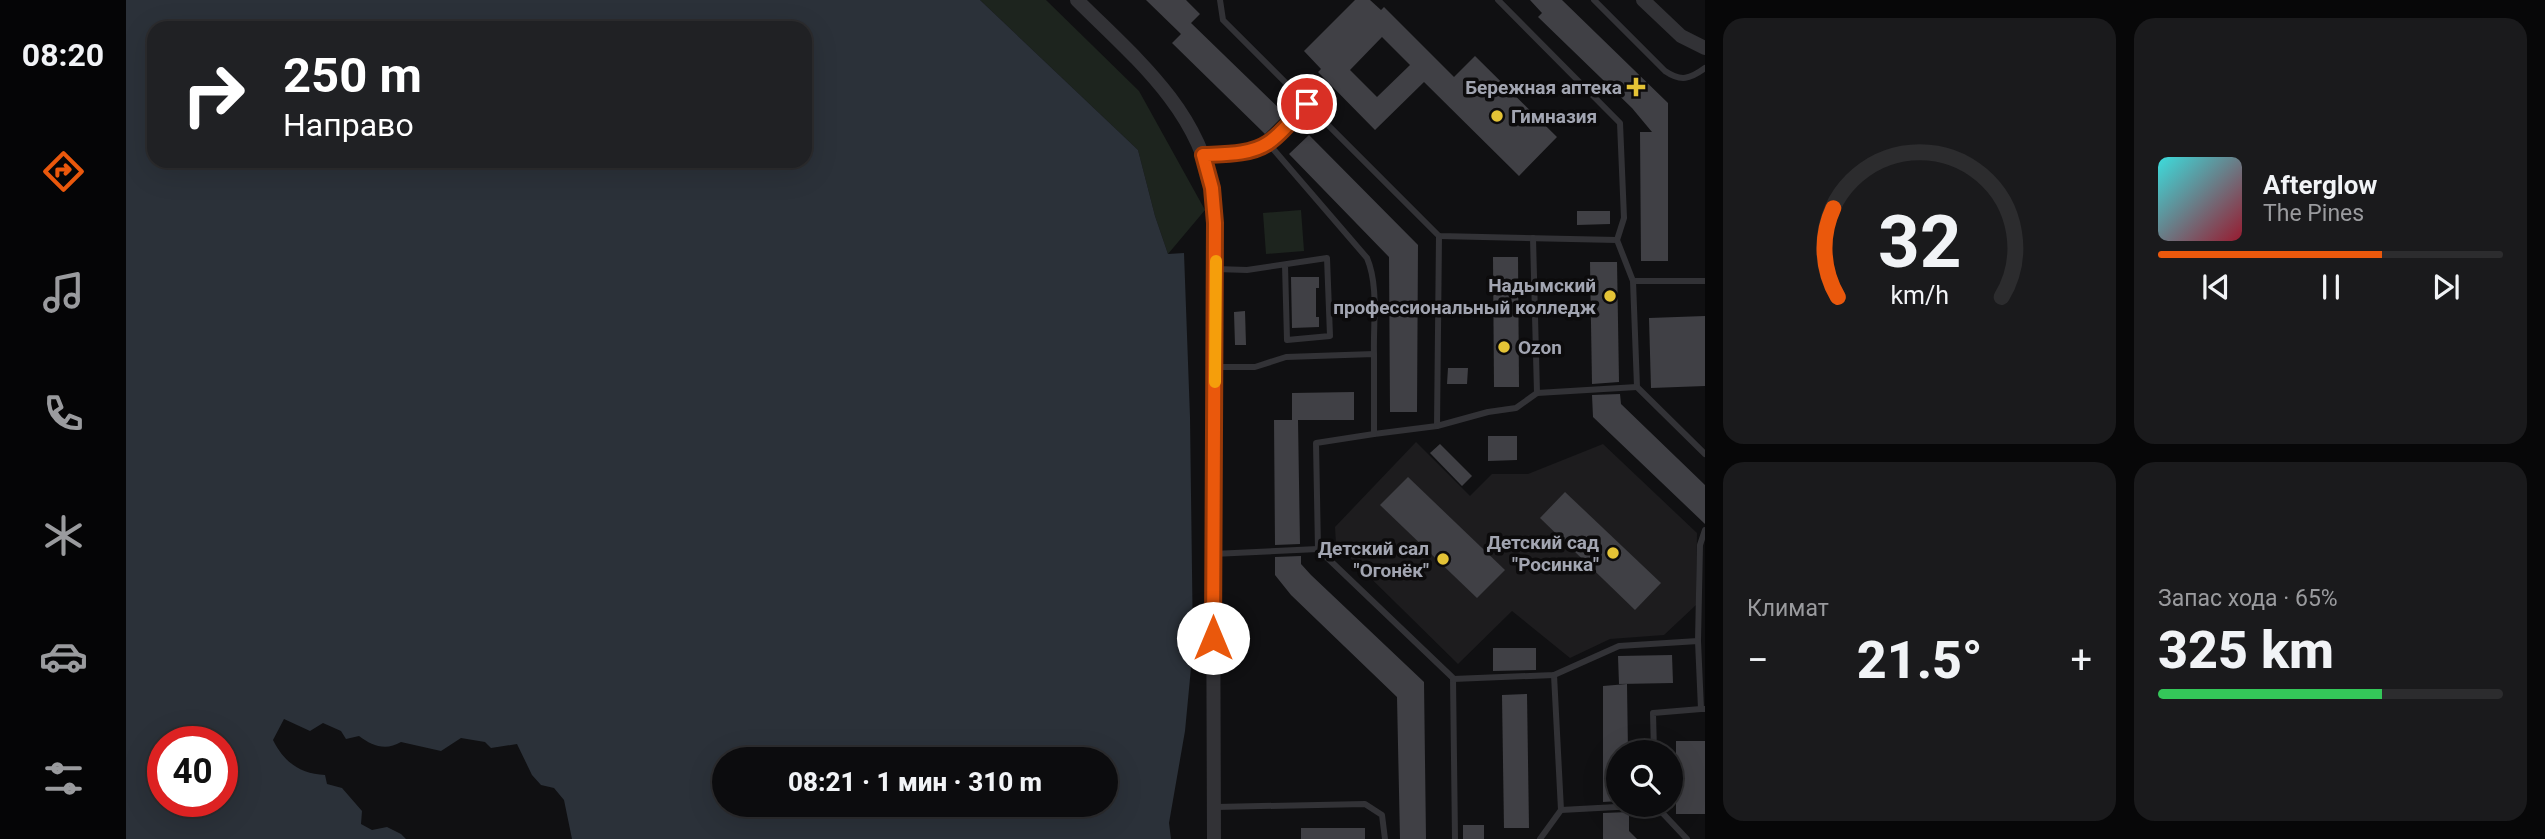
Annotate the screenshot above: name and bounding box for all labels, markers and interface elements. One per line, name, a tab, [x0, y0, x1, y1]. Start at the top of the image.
text: 08:20	[22, 36, 104, 74]
text: 250 m	[283, 47, 422, 104]
icon: right	[168, 49, 259, 140]
pin	[1277, 74, 1337, 134]
place label: Бережная аптека	[1465, 76, 1622, 99]
marker: Бережная аптека	[1628, 79, 1644, 95]
icon: arrive	[1288, 85, 1326, 123]
place label: Гимназия	[1511, 105, 1597, 128]
text: Направо	[283, 106, 414, 144]
marker: Гимназия	[1489, 108, 1505, 124]
icon: directions	[39, 147, 88, 196]
text: Afterglow	[2263, 170, 2377, 200]
text: 32	[1878, 200, 1961, 286]
text: The Pines	[2263, 200, 2364, 227]
icon: music	[39, 268, 88, 317]
icon: previous	[2197, 268, 2235, 306]
icon: pause	[2312, 268, 2350, 306]
icon: next	[2427, 268, 2465, 306]
place label: Надымский профессиональный колледж	[1333, 274, 1597, 319]
text: km/h	[1890, 281, 1949, 310]
marker: Надымский профессиональный колледж	[1602, 288, 1618, 304]
place label: Ozon	[1518, 336, 1562, 359]
marker: Ozon	[1496, 339, 1512, 355]
icon: phone	[39, 389, 88, 438]
icon: climate	[39, 511, 88, 560]
place label: Детский сад "Росинка"	[1487, 531, 1599, 576]
place label: Детский сал "Огонёк"	[1318, 537, 1429, 582]
marker: Детский сад "Росинка"	[1605, 545, 1621, 561]
marker: Детский сал "Огонёк"	[1435, 551, 1451, 567]
text: Запас хода · 65%	[2158, 585, 2338, 612]
text: Климат	[1747, 595, 1829, 622]
position arrow	[1176, 601, 1250, 675]
text: 325 km	[2158, 620, 2334, 681]
text: 21.5°	[1857, 630, 1983, 691]
icon: car	[39, 632, 88, 681]
text: −	[1747, 638, 1769, 682]
text: +	[2070, 638, 2092, 682]
speed limit sign: 40	[147, 726, 238, 817]
map controls	[1606, 740, 1683, 817]
button: search	[1606, 740, 1683, 817]
icon: filters	[39, 754, 88, 803]
text: 08:21 · 1 мин · 310 m	[788, 767, 1042, 797]

